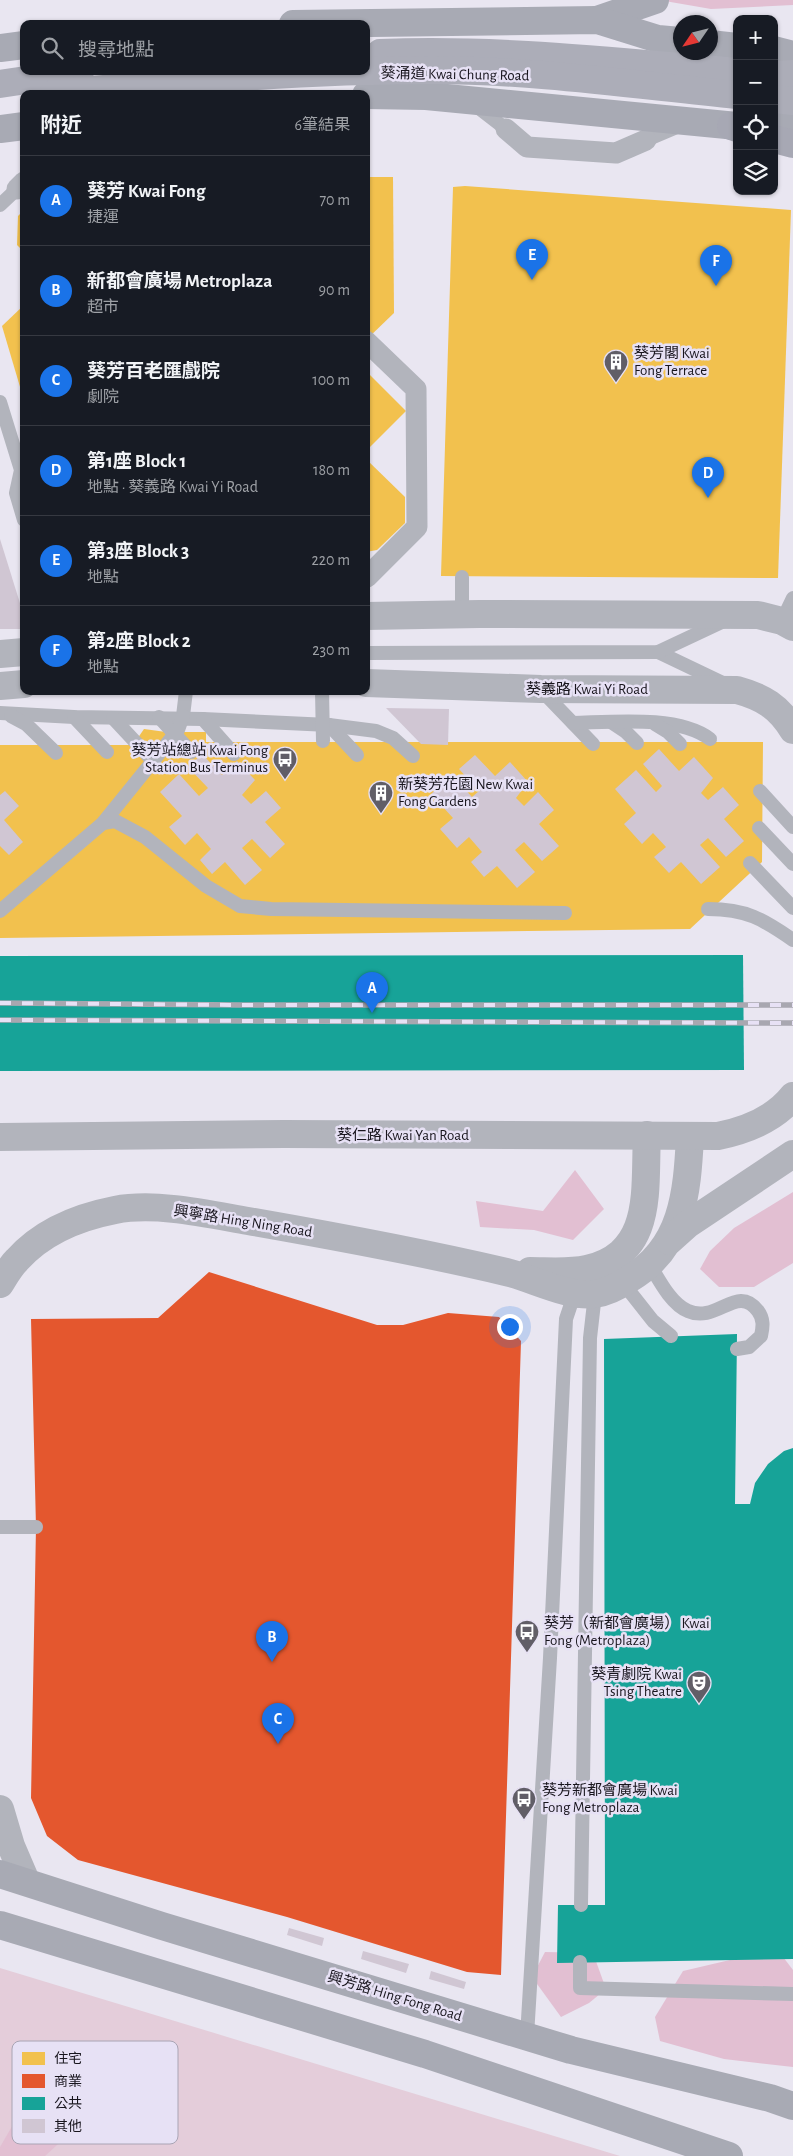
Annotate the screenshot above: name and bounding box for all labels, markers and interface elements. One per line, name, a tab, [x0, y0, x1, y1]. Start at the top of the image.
north arrow	[673, 15, 718, 60]
map controls	[733, 15, 778, 195]
button: +	[733, 15, 778, 60]
search box	[20, 20, 370, 75]
icon: search	[38, 34, 66, 62]
text: 搜尋地點	[78, 41, 154, 60]
button: −	[733, 60, 778, 105]
street label: 葵涌道 Kwai Chung Road	[381, 65, 530, 83]
button: locate	[733, 105, 778, 150]
text: 附近	[40, 115, 82, 136]
text: 6筆結果	[294, 117, 350, 133]
button: layers	[733, 150, 778, 195]
text: 葵芳 Kwai Fong	[87, 182, 205, 201]
text: A	[51, 192, 61, 208]
text: 70 m	[319, 192, 350, 208]
text: 捷運	[87, 209, 119, 225]
pin: E	[516, 239, 548, 280]
pin: F	[700, 245, 732, 286]
text: 新都會廣場 Metroplaza	[87, 272, 272, 291]
text: B	[51, 282, 61, 298]
text: 90 m	[319, 282, 350, 298]
text: 超市	[87, 299, 119, 315]
place label: 葵芳閣 Kwai Fong Terrace	[634, 345, 710, 378]
building icon: 葵芳閣 Kwai Fong Terrace	[603, 349, 629, 383]
text: 葵芳百老匯戲院	[87, 362, 220, 381]
text: C	[52, 372, 60, 388]
text: 100 m	[312, 372, 350, 388]
text: 劇院	[87, 389, 119, 405]
text: 第1座 Block 1	[87, 452, 186, 471]
pin: D	[692, 457, 724, 498]
text: D	[51, 462, 61, 478]
text: 180 m	[313, 462, 350, 478]
text: 地點 · 葵義路 Kwai Yi Road	[87, 479, 258, 495]
text: 第3座 Block 3	[87, 542, 189, 561]
text: E	[52, 552, 60, 568]
text: 220 m	[312, 552, 350, 568]
text: 地點	[87, 569, 119, 585]
text: 第2座 Block 2	[87, 632, 191, 651]
text: F	[52, 642, 60, 658]
text: 230 m	[312, 642, 350, 658]
text: 地點	[87, 659, 119, 675]
street label: 葵義路 Kwai Yi Road	[526, 681, 648, 697]
place label: 葵芳站總站 Kwai Fong Station Bus Terminus	[132, 742, 269, 775]
bus stop icon: 葵芳站總站 Kwai Fong Station Bus Terminus	[272, 746, 298, 780]
place label: 新葵芳花園 New Kwai Fong Gardens	[398, 776, 533, 809]
building icon: 新葵芳花園 New Kwai Fong Gardens	[368, 780, 394, 814]
pin: A	[356, 972, 388, 1013]
street label: 葵仁路 Kwai Yan Road	[337, 1127, 469, 1143]
street label: 興寧路 Hing Ning Road	[173, 1202, 314, 1240]
your location	[497, 1314, 523, 1340]
place label: 葵芳（新都會廣場） Kwai Fong (Metroplaza)	[544, 1615, 710, 1648]
bus stop icon: 葵芳（新都會廣場） Kwai Fong (Metroplaza)	[514, 1619, 540, 1653]
pin: B	[256, 1621, 288, 1662]
place label: 葵青劇院 Kwai Tsing Theatre	[591, 1666, 682, 1699]
theatre icon: 葵青劇院 Kwai Tsing Theatre	[686, 1670, 712, 1704]
pin: C	[262, 1703, 294, 1744]
place label: 葵芳新都會廣場 Kwai Fong Metroplaza	[542, 1782, 678, 1815]
bus stop icon: 葵芳新都會廣場 Kwai Fong Metroplaza	[511, 1786, 537, 1820]
street label: 興芳路 Hing Fong Road	[326, 1968, 464, 2024]
legend	[12, 2041, 178, 2144]
text: 住宅	[54, 2051, 82, 2066]
text: 商業	[54, 2074, 82, 2089]
text: 公共	[54, 2096, 82, 2111]
text: 其他	[54, 2119, 82, 2134]

